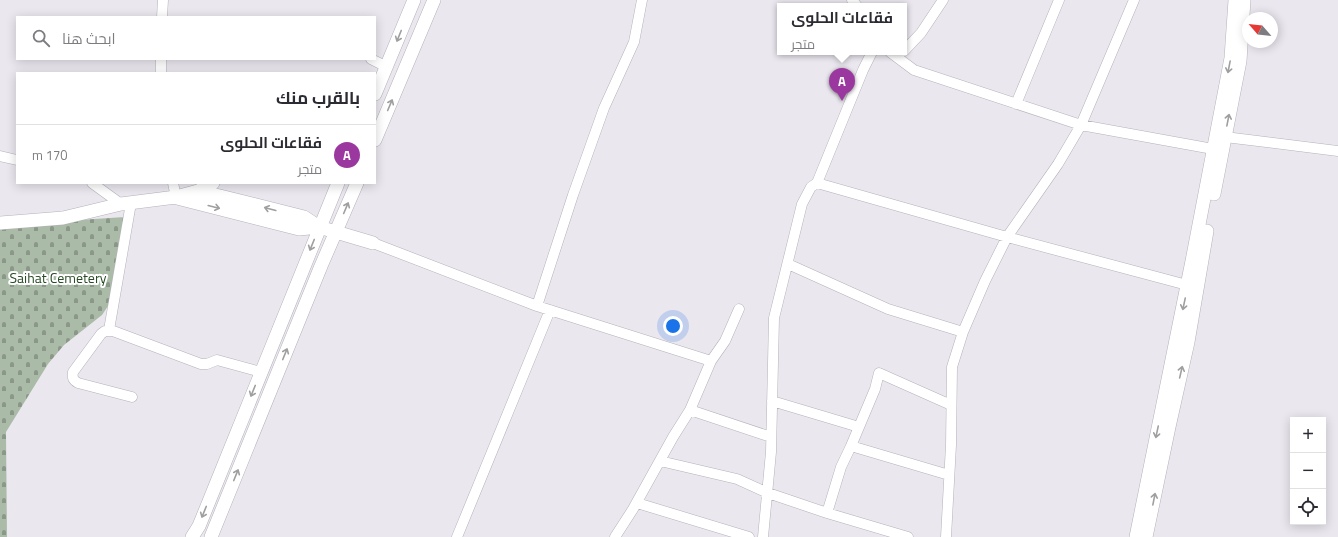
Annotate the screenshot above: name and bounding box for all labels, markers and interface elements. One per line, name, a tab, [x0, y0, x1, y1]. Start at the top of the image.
popup	[777, 3, 907, 55]
text: فقاعات الحلوى	[791, 6, 893, 29]
north arrow	[1242, 12, 1278, 48]
search box	[16, 16, 376, 60]
icon: search	[30, 27, 52, 49]
text: ابحث هنا	[62, 27, 115, 50]
one-way arrow	[395, 30, 402, 42]
text: متجر	[791, 34, 815, 54]
one-way arrow	[1225, 60, 1233, 73]
pin: A	[829, 68, 855, 101]
text: بالقرب منك	[276, 85, 360, 111]
one-way arrow	[387, 99, 395, 111]
one-way arrow	[1225, 114, 1233, 127]
text: فقاعات الحلوى	[220, 131, 322, 154]
text: 170 m	[32, 145, 68, 165]
text: A	[343, 145, 351, 165]
text: متجر	[298, 159, 322, 179]
one-way arrow	[207, 203, 220, 211]
one-way arrow	[343, 203, 350, 215]
one-way arrow	[264, 204, 277, 212]
one-way arrow	[307, 238, 315, 250]
park label: Saihat Cemetery	[9, 267, 107, 288]
one-way arrow	[1179, 298, 1187, 311]
your location	[663, 316, 683, 336]
one-way arrow	[282, 349, 290, 361]
one-way arrow	[1178, 366, 1186, 379]
one-way arrow	[248, 385, 256, 397]
map controls	[1290, 417, 1326, 525]
button: +	[1290, 417, 1326, 453]
one-way arrow	[1153, 425, 1161, 438]
button: −	[1290, 453, 1326, 489]
one-way arrow	[233, 469, 240, 481]
button: locate	[1290, 489, 1326, 525]
one-way arrow	[1150, 493, 1158, 506]
one-way arrow	[200, 506, 208, 518]

